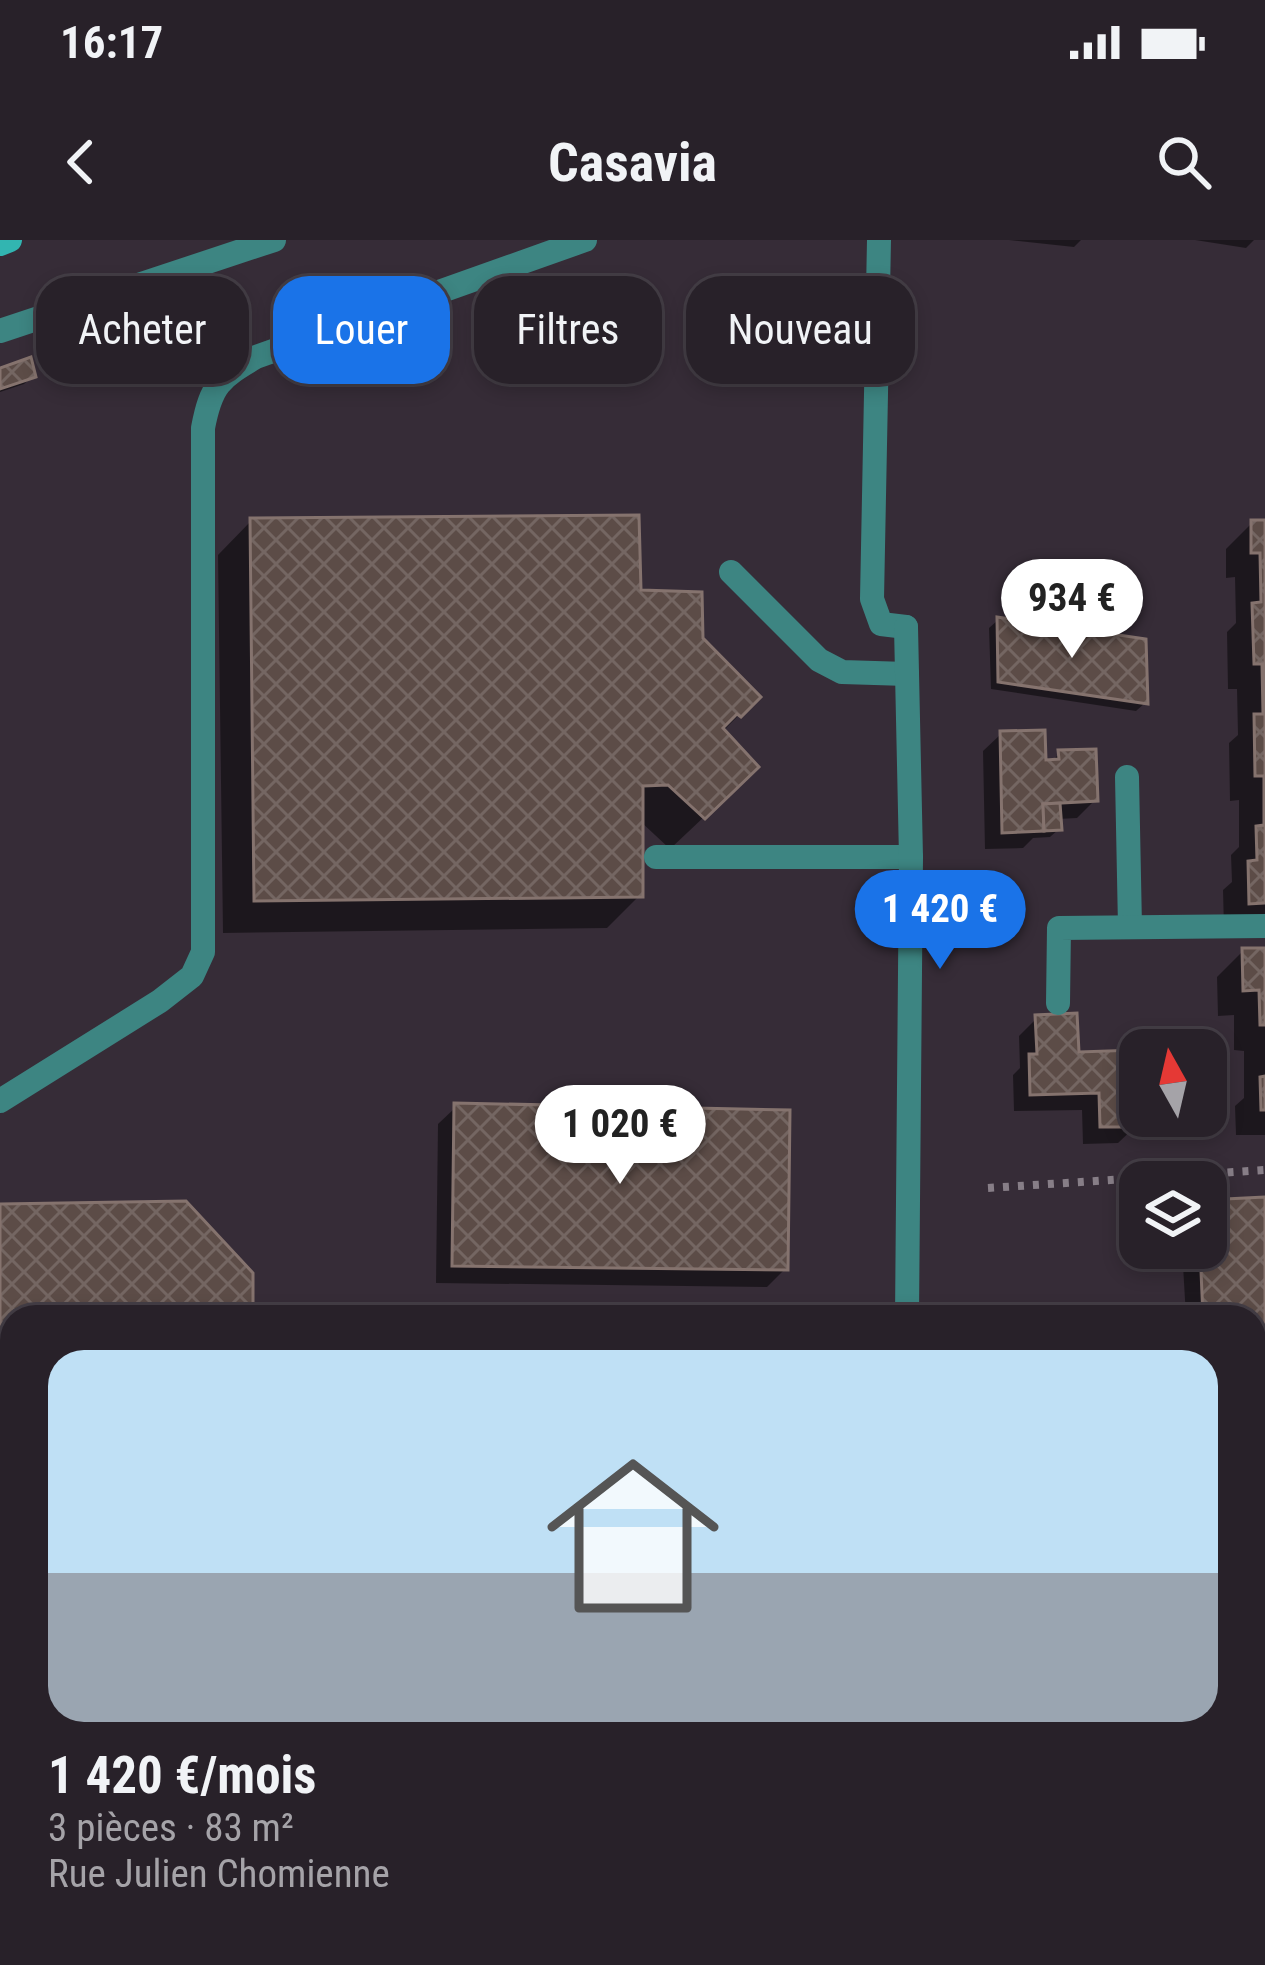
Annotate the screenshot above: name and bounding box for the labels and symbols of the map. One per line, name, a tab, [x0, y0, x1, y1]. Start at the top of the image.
pin: 934 €	[988, 559, 1156, 661]
pin: 1 420 €	[829, 870, 1051, 972]
north arrow	[1119, 1029, 1227, 1137]
pin: 1 020 €	[509, 1085, 731, 1187]

